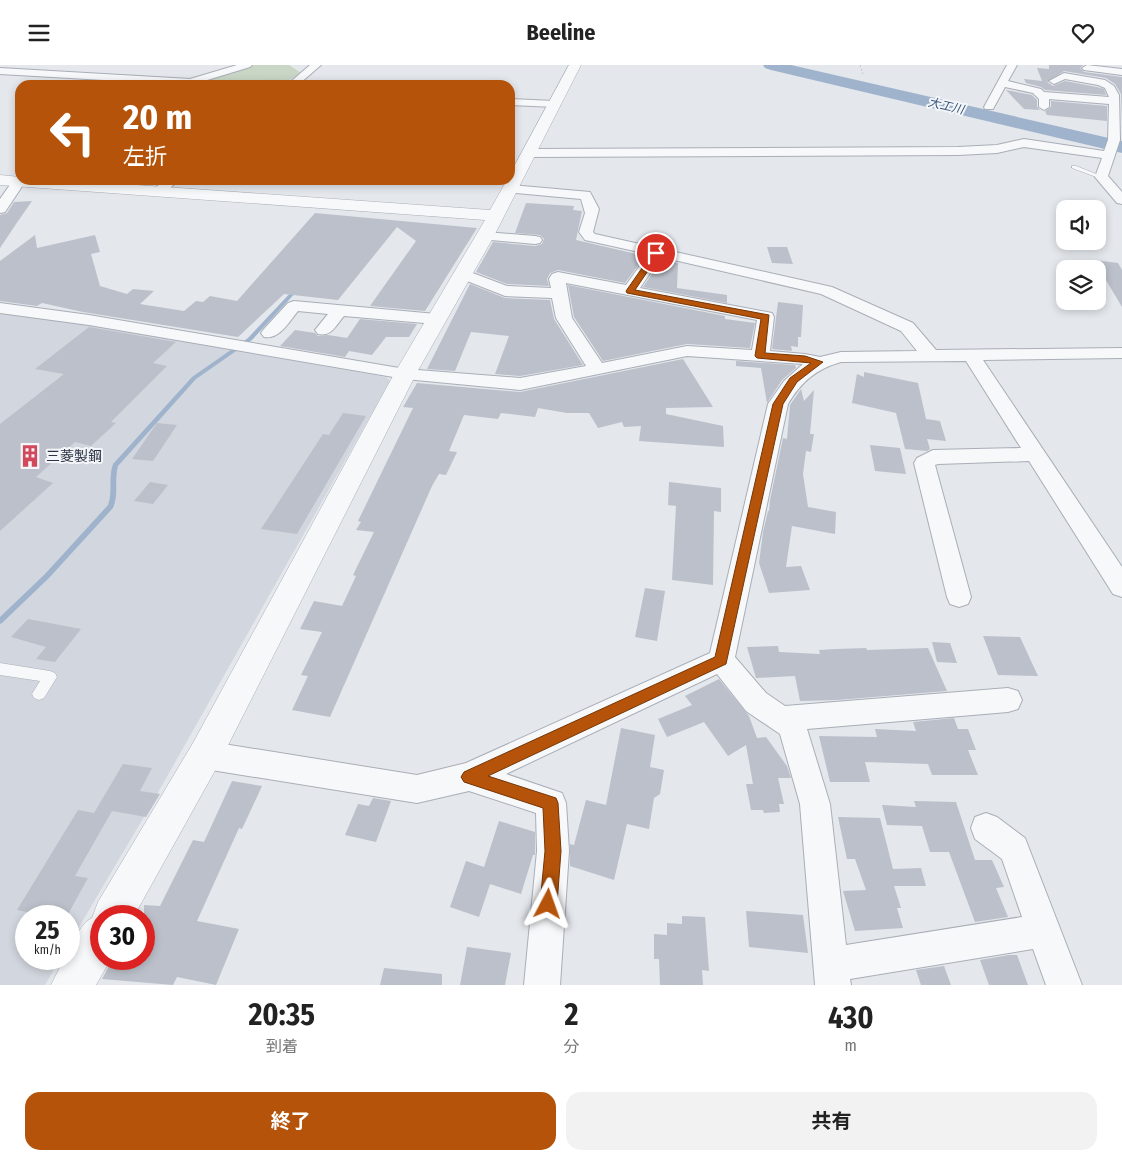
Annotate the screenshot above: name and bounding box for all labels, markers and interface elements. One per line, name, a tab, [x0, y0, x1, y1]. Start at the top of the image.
icon: menu	[25, 19, 53, 47]
text: Beeline	[527, 19, 596, 46]
icon: heart	[1069, 19, 1097, 47]
water label: 大工川	[927, 95, 967, 117]
text: 20 m	[123, 96, 192, 138]
icon: left	[40, 100, 105, 165]
text: 左折	[123, 143, 167, 170]
map controls	[1056, 200, 1106, 310]
button: sound	[1056, 200, 1106, 250]
pin	[635, 232, 677, 274]
icon: arrive	[642, 239, 670, 267]
button: layers	[1056, 260, 1106, 310]
building icon: 三菱製鋼	[17, 443, 43, 469]
place label: 三菱製鋼	[46, 448, 102, 465]
position arrow	[521, 877, 573, 929]
speed limit sign: 30	[90, 905, 155, 970]
text: 25	[36, 916, 59, 946]
text: km/h	[34, 943, 61, 957]
text: 20:35	[248, 997, 315, 1033]
text: 2	[564, 997, 578, 1033]
text: 430	[828, 1000, 874, 1036]
text: m	[845, 1036, 857, 1055]
text: 到着	[266, 1037, 298, 1056]
text: 分	[563, 1037, 579, 1056]
button: 終了	[25, 1092, 556, 1150]
button: 共有	[566, 1092, 1097, 1150]

